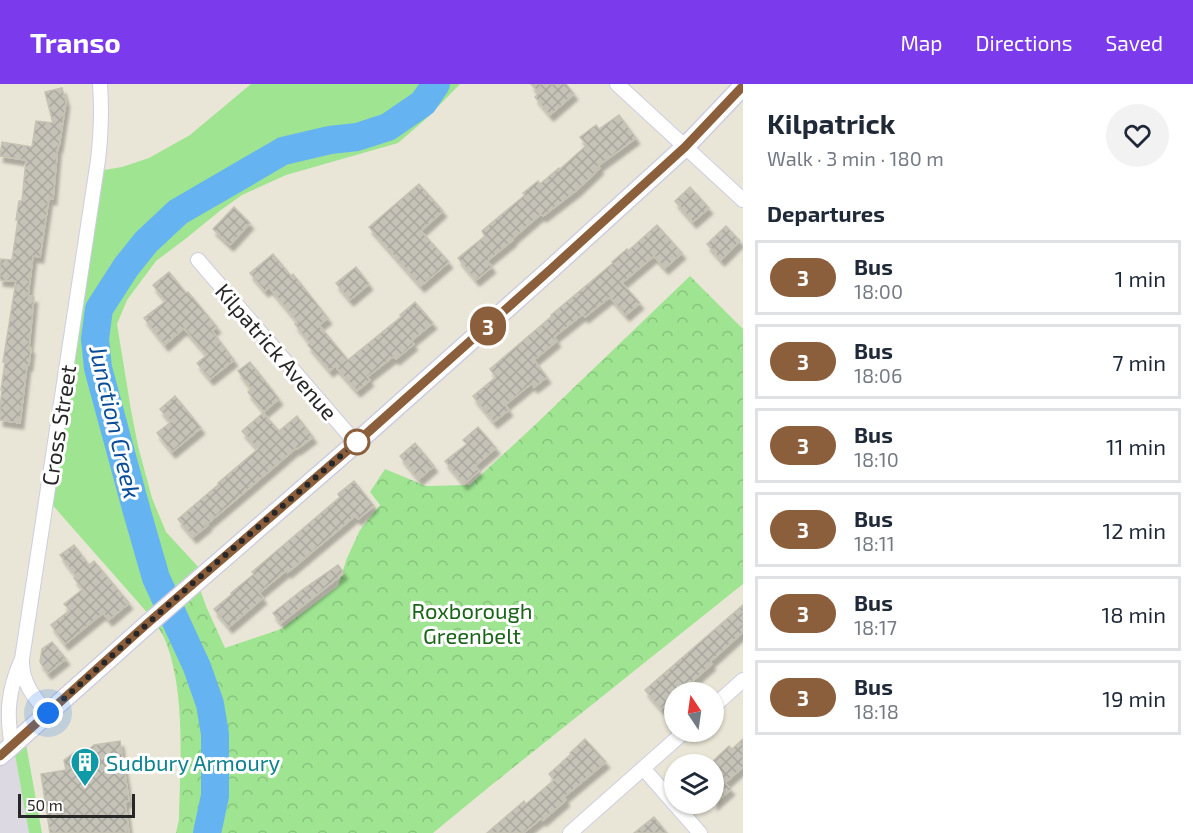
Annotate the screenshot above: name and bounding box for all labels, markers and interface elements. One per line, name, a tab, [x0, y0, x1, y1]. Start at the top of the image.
text: Transo	[30, 25, 121, 59]
text: Map	[900, 30, 943, 55]
text: Directions	[976, 30, 1072, 55]
text: Saved	[1105, 30, 1163, 55]
button: heart	[1106, 104, 1169, 167]
text: Kilpatrick	[767, 106, 896, 140]
text: Walk · 3 min · 180 m	[767, 146, 944, 170]
text: Departures	[767, 200, 885, 226]
text: Bus	[854, 253, 893, 279]
text: 3	[797, 265, 809, 290]
text: 1 min	[1115, 265, 1166, 291]
street label: Kilpatrick Avenue	[211, 277, 343, 425]
text: 18:00	[854, 279, 903, 303]
line badge: 3	[468, 306, 508, 346]
text: 3	[482, 314, 494, 339]
text: Bus	[854, 337, 893, 363]
water label: Junction Creek	[84, 342, 148, 501]
text: 3	[797, 349, 809, 374]
text: 7 min	[1112, 349, 1166, 375]
street label: Cross Street	[36, 363, 80, 487]
text: 18:06	[854, 363, 902, 387]
text: Bus	[854, 421, 893, 447]
unlabelled marker	[344, 429, 370, 455]
text: 3	[797, 433, 809, 458]
text: 11 min	[1106, 433, 1166, 459]
text: 18:10	[854, 447, 899, 471]
text: Bus	[854, 505, 893, 531]
text: 3	[797, 517, 809, 542]
text: 12 min	[1102, 517, 1166, 543]
text: 18:11	[854, 531, 895, 555]
text: Bus	[854, 589, 893, 615]
park label: Roxborough Greenbelt	[411, 597, 533, 648]
text: 3	[797, 601, 809, 626]
text: 18 min	[1101, 601, 1166, 627]
text: 18:17	[854, 615, 897, 639]
text: Bus	[854, 673, 893, 699]
north arrow	[664, 682, 724, 742]
map controls	[664, 682, 724, 814]
text: 3	[797, 685, 809, 710]
text: 19 min	[1102, 685, 1166, 711]
your location	[33, 698, 63, 728]
text: 18:18	[854, 699, 899, 723]
building icon: Sudbury Armoury	[69, 746, 101, 788]
place label: Sudbury Armoury	[106, 749, 281, 775]
button: layers	[664, 754, 724, 814]
scale bar	[18, 791, 135, 818]
text: 50 m	[27, 795, 63, 814]

